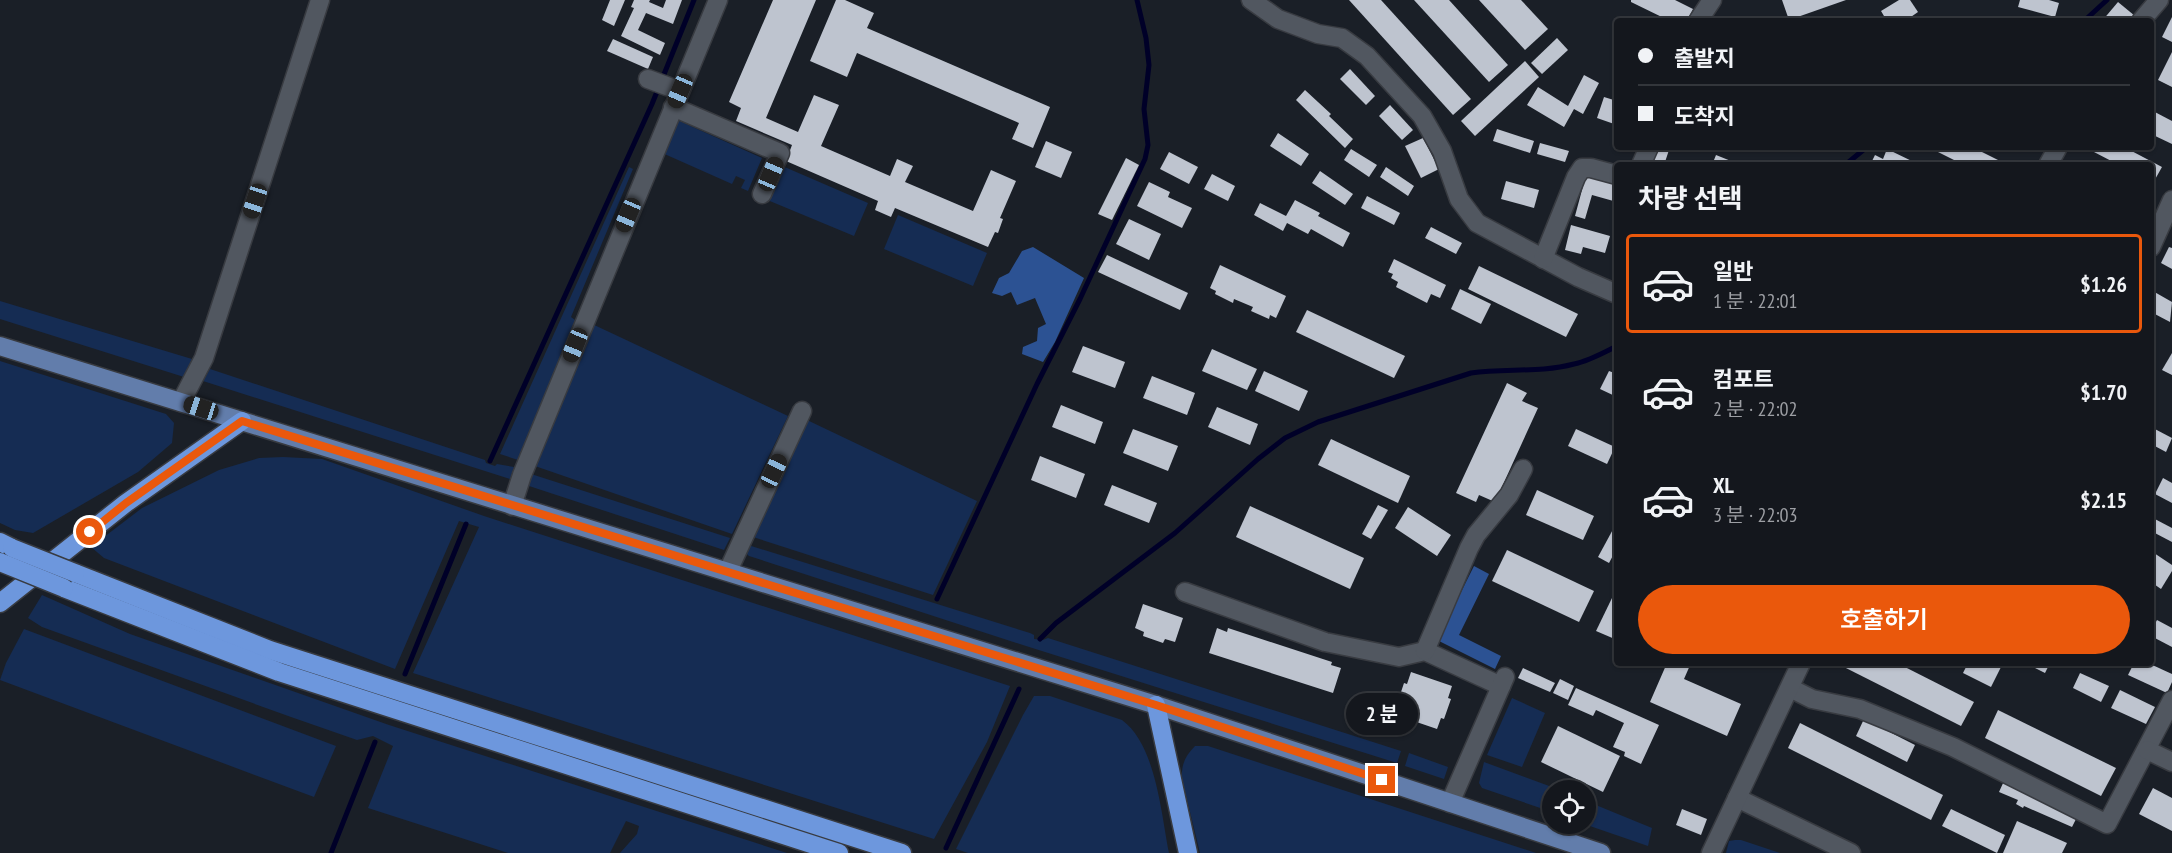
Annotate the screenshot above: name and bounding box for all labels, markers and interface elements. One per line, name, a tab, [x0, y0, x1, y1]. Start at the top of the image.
text: 출발지	[1674, 44, 1735, 72]
car	[665, 71, 695, 111]
text: 도착지	[1674, 102, 1735, 130]
car	[756, 154, 786, 194]
car	[241, 181, 269, 221]
text: 차량 선택	[1638, 181, 1743, 215]
car	[613, 195, 643, 235]
icon: car	[1641, 257, 1695, 311]
text: 일반	[1713, 257, 1753, 285]
text: $1.26	[2080, 270, 2127, 298]
text: 1 분 · 22:01	[1713, 288, 1798, 314]
car	[560, 325, 590, 365]
icon: car	[1641, 365, 1695, 419]
text: 컴포트	[1713, 365, 1774, 393]
text: $1.70	[2080, 378, 2127, 406]
car	[181, 394, 221, 422]
text: 2 분 · 22:02	[1713, 396, 1798, 422]
car	[758, 451, 790, 491]
text: XL	[1713, 471, 1734, 499]
icon: car	[1641, 473, 1695, 527]
text: $2.15	[2080, 486, 2127, 514]
text: 3 분 · 22:03	[1713, 502, 1798, 528]
route start	[76, 518, 103, 545]
button: 호출하기	[1638, 585, 2130, 654]
callout: 2 분	[1346, 693, 1418, 735]
text: 2 분	[1366, 701, 1398, 727]
route end	[1368, 766, 1395, 793]
map controls	[1542, 780, 1596, 834]
button: locate	[1542, 780, 1596, 834]

